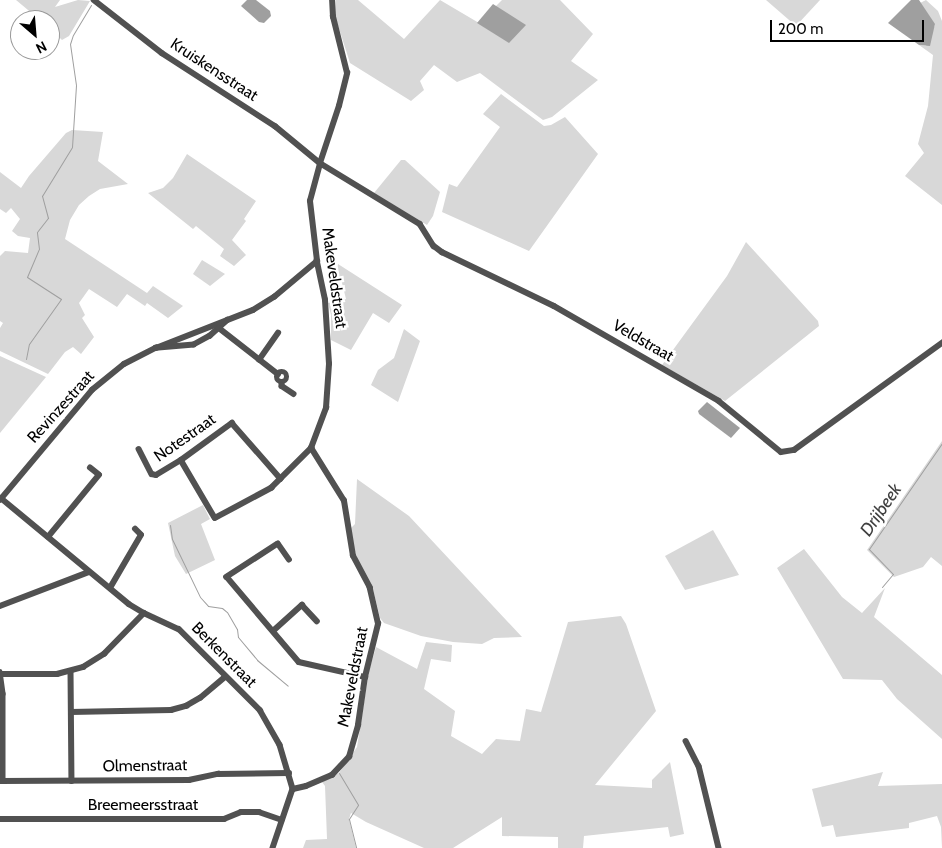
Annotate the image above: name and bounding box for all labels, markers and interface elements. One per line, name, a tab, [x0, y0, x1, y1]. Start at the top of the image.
north arrow	[10, 10, 60, 60]
scale bar	[772, 10, 926, 42]
text: 200 m	[778, 20, 823, 38]
street label: Kruiskensstraat	[167, 35, 261, 105]
text: N	[33, 37, 50, 58]
street label: Makeveldstraat	[317, 226, 351, 330]
street label: Veldstraat	[609, 316, 677, 366]
street label: Revinzestraat	[23, 367, 99, 447]
street label: Notestraat	[150, 410, 220, 466]
water label: Drijbeek	[856, 480, 906, 540]
street label: Berkenstraat	[187, 618, 261, 692]
street label: Makeveldstraat	[334, 625, 372, 729]
street label: Olmenstraat	[102, 756, 188, 776]
street label: Breemeersstraat	[88, 795, 198, 815]

